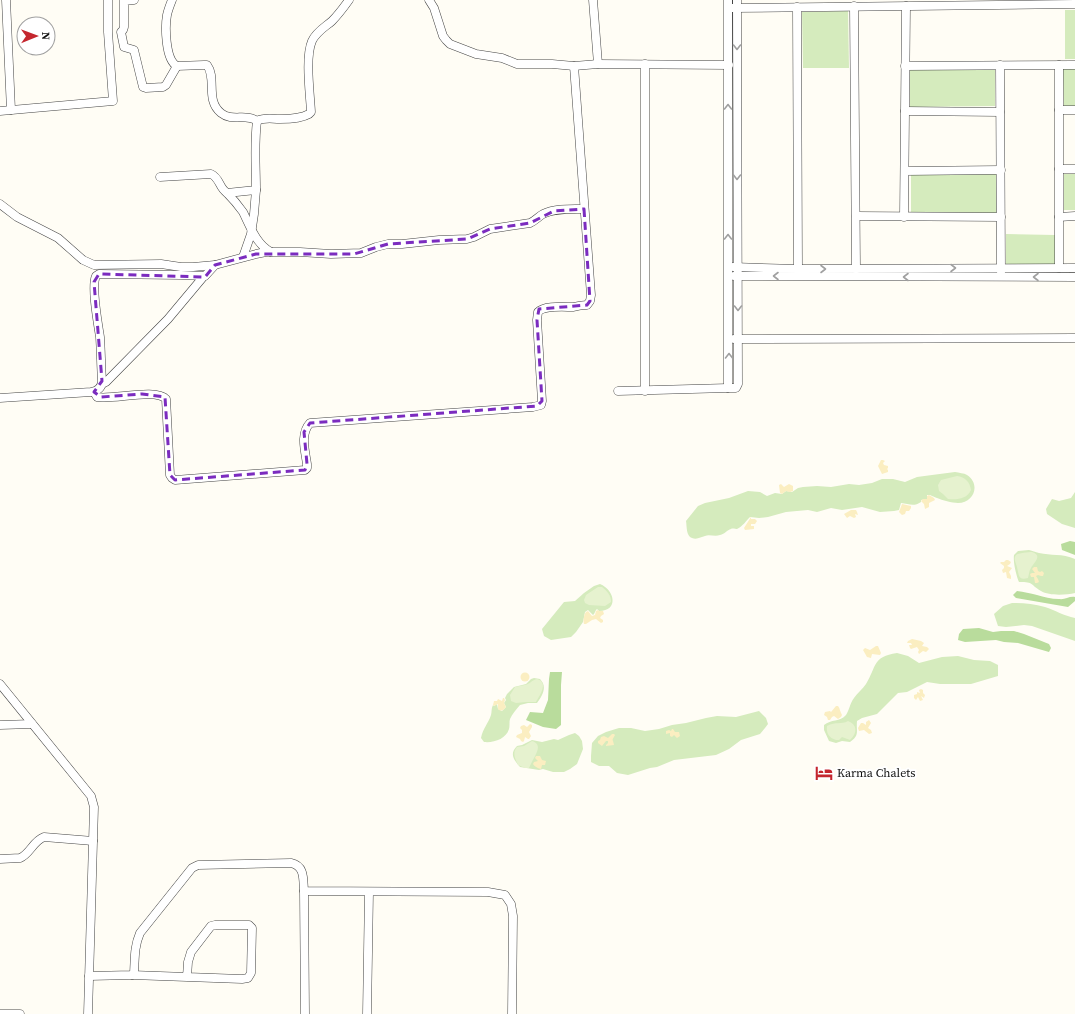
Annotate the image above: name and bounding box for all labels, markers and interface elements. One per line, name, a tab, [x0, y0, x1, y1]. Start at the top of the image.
north arrow	[16, 16, 56, 56]
text: N	[38, 32, 53, 40]
one-way arrow	[733, 44, 741, 50]
one-way arrow	[724, 104, 732, 110]
one-way arrow	[733, 174, 741, 180]
one-way arrow	[724, 234, 732, 240]
one-way arrow	[950, 264, 956, 272]
one-way arrow	[820, 265, 826, 273]
one-way arrow	[773, 272, 779, 280]
one-way arrow	[903, 273, 909, 281]
one-way arrow	[1033, 273, 1039, 281]
one-way arrow	[734, 305, 742, 311]
one-way arrow	[725, 353, 733, 359]
hotel icon: Karma Chalets	[814, 763, 834, 783]
place label: Karma Chalets	[837, 765, 915, 781]

